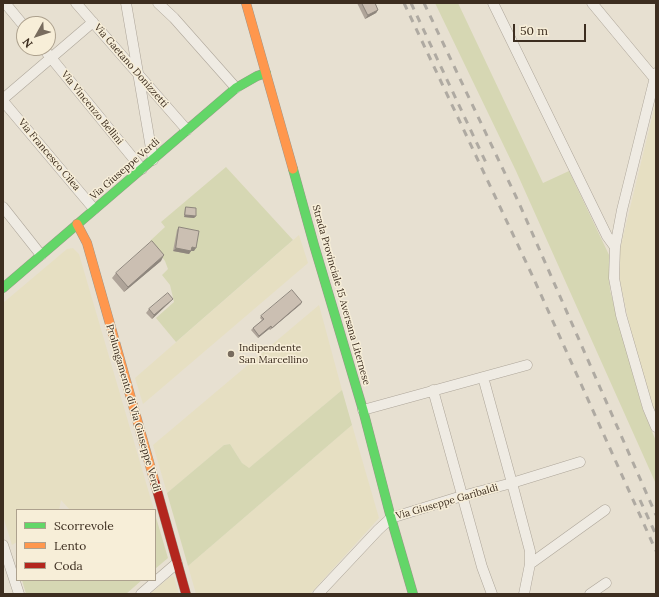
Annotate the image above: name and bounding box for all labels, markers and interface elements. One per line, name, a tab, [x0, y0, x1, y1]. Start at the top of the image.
north arrow	[16, 16, 56, 56]
scale bar	[515, 16, 588, 42]
street label: Via Gaetano Donizzetti	[91, 22, 171, 110]
text: 50 m	[520, 23, 548, 38]
text: N	[19, 35, 36, 51]
street label: Via Vincenzo Bellini	[59, 69, 125, 147]
street label: Via Francesco Cilea	[15, 117, 83, 193]
street label: Via Giuseppe Verdi	[88, 136, 162, 202]
street label: Strada Provinciale 15 Aversana Liternese	[309, 204, 373, 386]
street label: Prolungamento di Via Giuseppe Verdi	[103, 323, 163, 493]
place label: Indipendente San Marcellino	[239, 342, 308, 366]
marker: Indipendente San Marcellino	[226, 349, 236, 359]
street label: Via Giuseppe Garibaldi	[394, 482, 500, 522]
legend	[16, 509, 156, 581]
text: Scorrevole	[54, 518, 114, 533]
text: Lento	[54, 538, 86, 553]
text: Coda	[54, 558, 83, 573]

